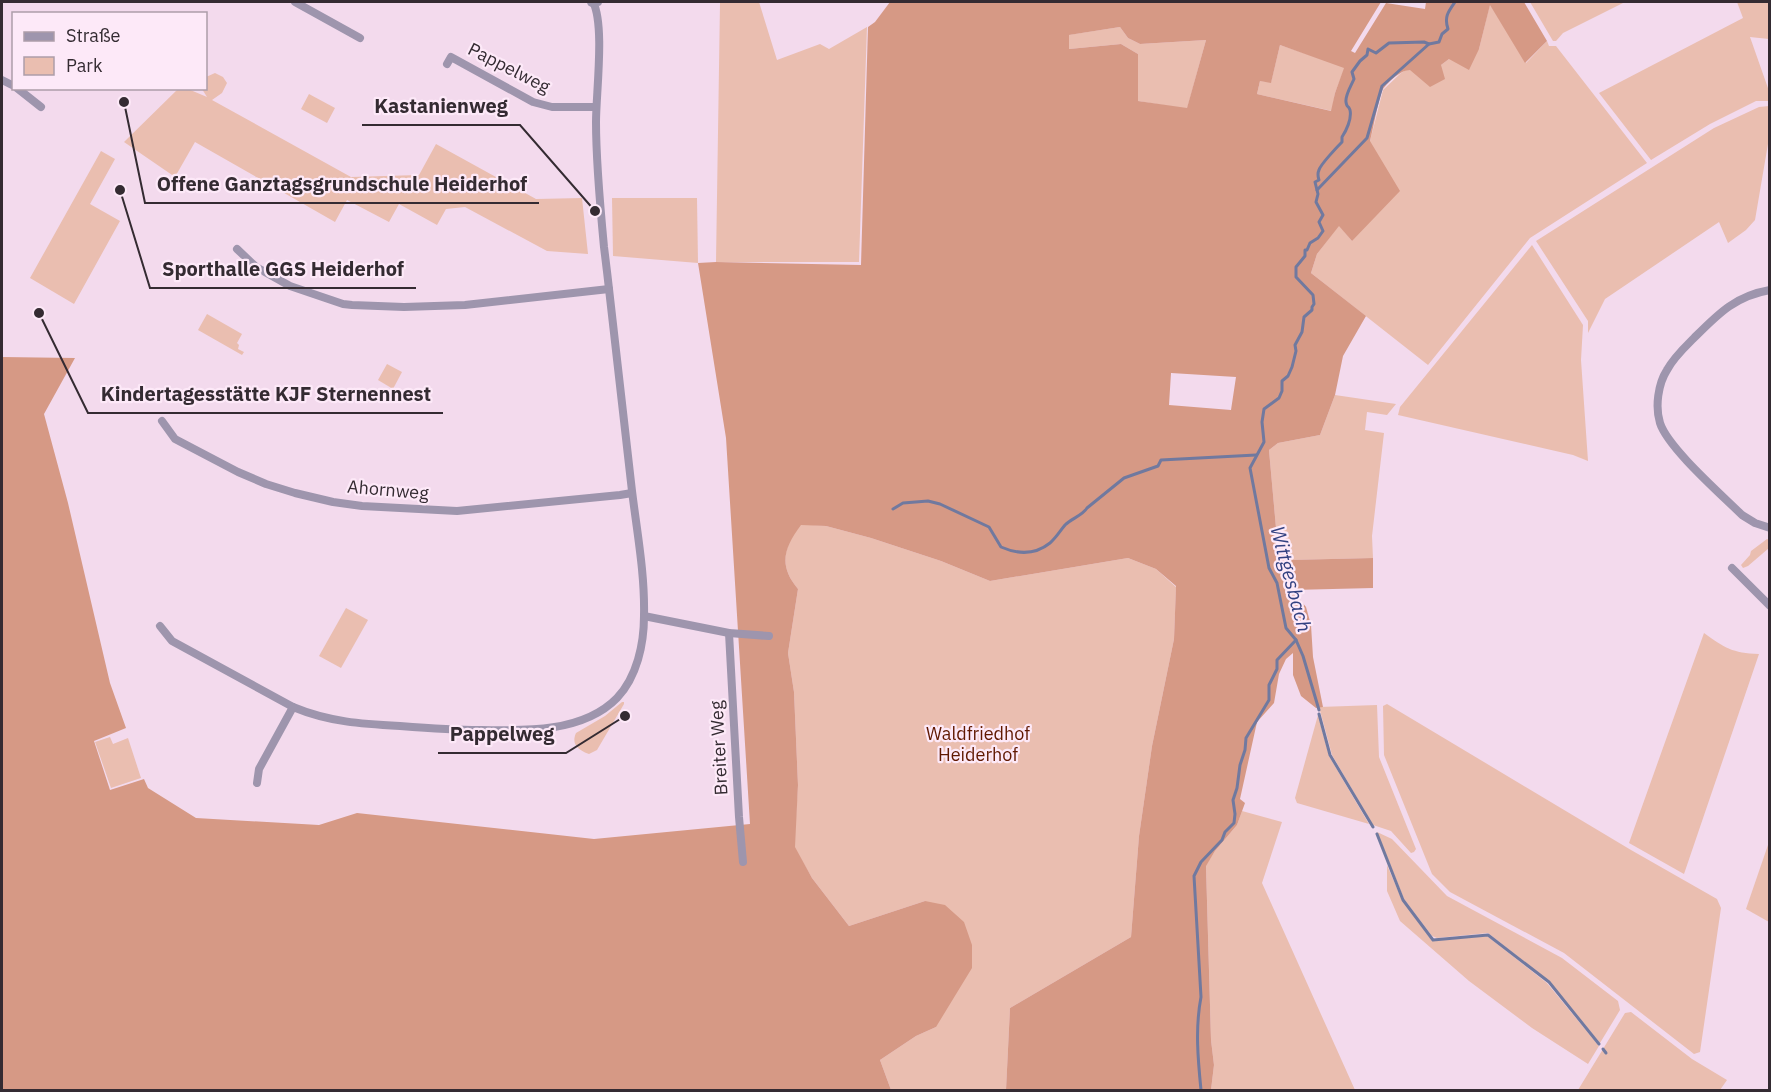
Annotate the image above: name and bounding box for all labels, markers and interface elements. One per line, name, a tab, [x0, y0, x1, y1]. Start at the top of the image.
legend	[12, 12, 207, 90]
text: Straße	[66, 24, 120, 47]
street label: Pappelweg	[464, 37, 555, 98]
text: Park	[66, 54, 103, 77]
callout: Kastanienweg	[362, 87, 520, 125]
text: Kastanienweg	[374, 92, 509, 119]
callout: Offene Ganztagsgrundschule Heiderhof	[145, 165, 539, 203]
text: Offene Ganztagsgrundschule Heiderhof	[157, 170, 527, 197]
callout: Sporthalle GGS Heiderhof	[150, 250, 416, 288]
text: Sporthalle GGS Heiderhof	[162, 255, 404, 282]
callout: Kindertagesstätte KJF Sternennest	[88, 375, 443, 413]
text: Kindertagesstätte KJF Sternennest	[101, 380, 431, 407]
street label: Ahornweg	[346, 474, 430, 505]
water label: Wittgesbach	[1264, 523, 1319, 635]
street label: Breiter Weg	[705, 700, 732, 796]
callout: Pappelweg	[438, 715, 566, 753]
text: Pappelweg	[450, 720, 555, 747]
park label: Waldfriedhof Heiderhof	[926, 722, 1030, 766]

